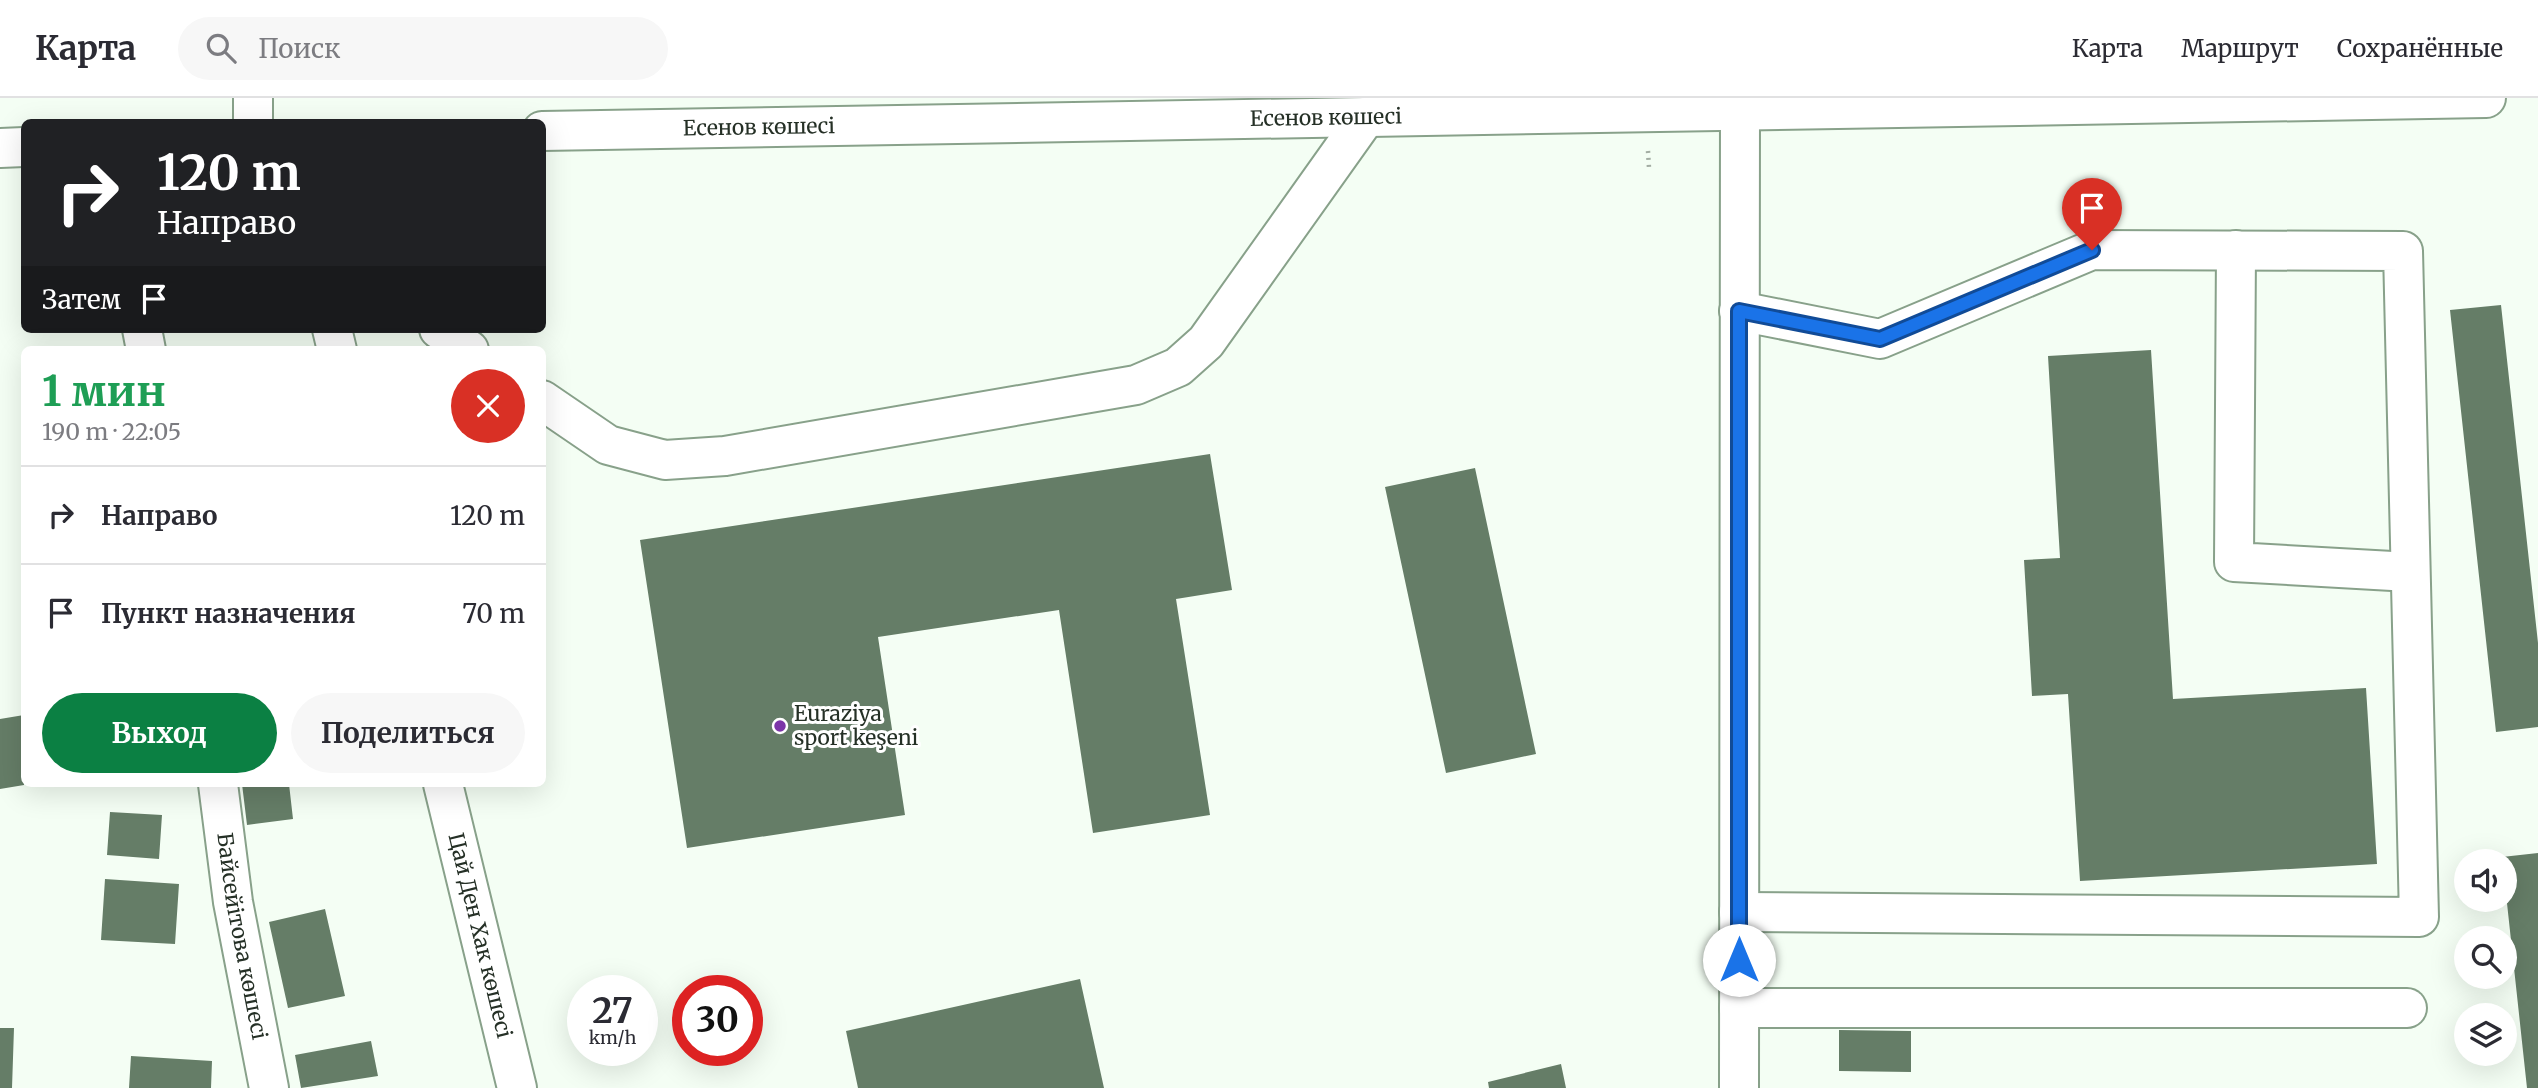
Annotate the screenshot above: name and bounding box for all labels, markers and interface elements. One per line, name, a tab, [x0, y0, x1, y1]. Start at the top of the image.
search box	[178, 17, 668, 80]
text: Карта	[35, 28, 136, 69]
icon: search	[202, 29, 240, 67]
text: Поиск	[258, 32, 341, 65]
text: Карта	[2072, 33, 2143, 64]
text: Маршрут	[2181, 33, 2299, 64]
text: Сохранённые	[2337, 33, 2503, 64]
street label: Есенов көшесі	[1250, 102, 1402, 132]
street label: Есенов көшесі	[683, 112, 835, 142]
text: 120 m	[157, 142, 301, 203]
icon: right	[42, 147, 133, 238]
pin	[2062, 178, 2122, 250]
icon: arrive	[2073, 189, 2111, 227]
text: Направо	[157, 203, 296, 243]
icon: arrive	[135, 280, 173, 318]
text: Затем	[42, 283, 121, 316]
text: 1 мин	[42, 365, 166, 417]
button: close	[451, 369, 525, 443]
text: 190 m · 22:05	[42, 417, 181, 446]
icon: right	[42, 496, 80, 534]
text: Направо	[101, 499, 218, 532]
text: 120 m	[450, 499, 525, 532]
icon: arrive	[42, 594, 80, 632]
text: Пункт назначения	[101, 597, 355, 630]
text: 70 m	[462, 597, 525, 630]
button: Выход	[42, 693, 277, 773]
button: Поделиться	[291, 693, 525, 773]
place label: Euraziya sport keşeni	[794, 700, 919, 751]
marker: Euraziya sport keşeni	[772, 718, 788, 734]
street label: Цай Ден Хак көшесі	[442, 830, 518, 1041]
street label: Байсейітова көшесі	[211, 831, 273, 1042]
map controls	[2454, 849, 2517, 1066]
button: sound	[2454, 849, 2517, 912]
position arrow	[1702, 923, 1776, 997]
button: search	[2454, 926, 2517, 989]
speed limit sign: 30	[672, 975, 763, 1066]
text: 27	[592, 989, 633, 1033]
button: layers	[2454, 1003, 2517, 1066]
text: km/h	[589, 1026, 636, 1049]

